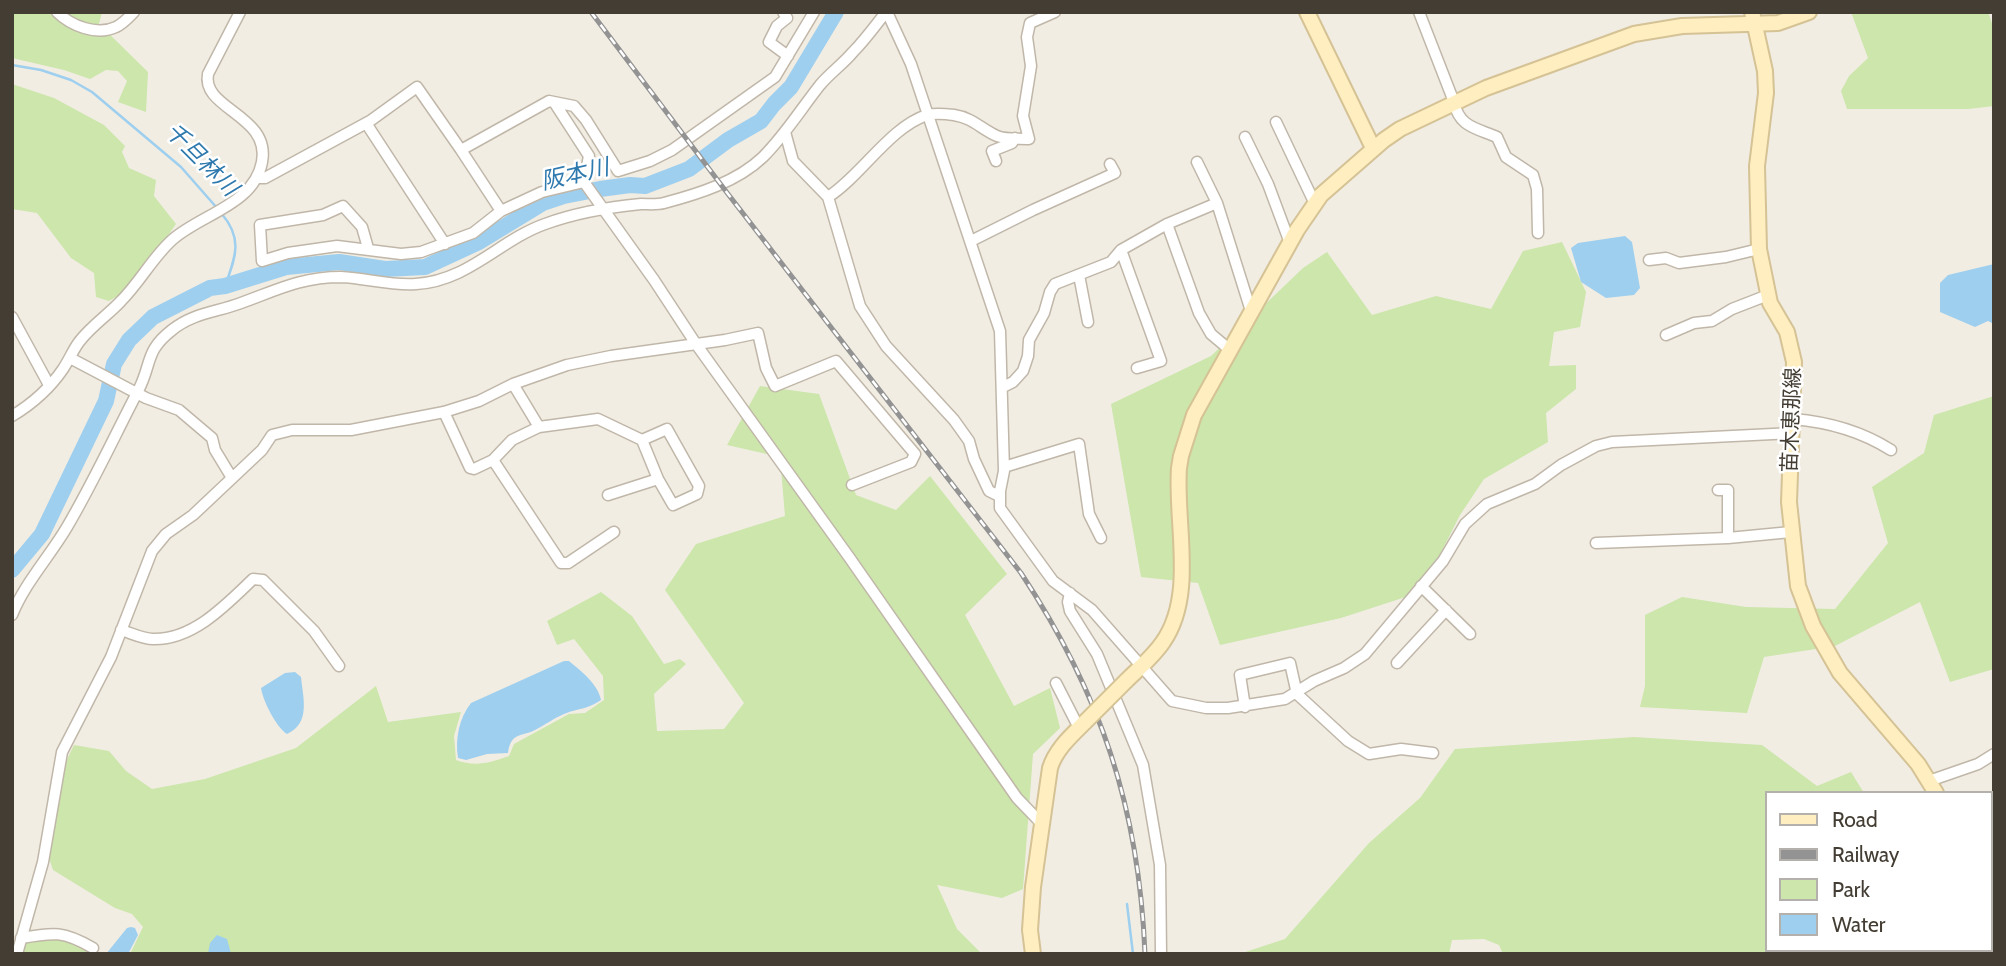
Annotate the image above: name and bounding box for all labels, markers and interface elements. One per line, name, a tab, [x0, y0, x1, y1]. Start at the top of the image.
water label: 千旦林川	[159, 118, 243, 202]
water label: 阪本川	[538, 154, 612, 196]
street label: 苗木恵那線	[1778, 367, 1806, 473]
legend	[1764, 791, 1992, 952]
text: Road	[1832, 807, 1878, 832]
text: Railway	[1832, 842, 1899, 867]
text: Park	[1832, 877, 1870, 902]
text: Water	[1832, 912, 1885, 937]

